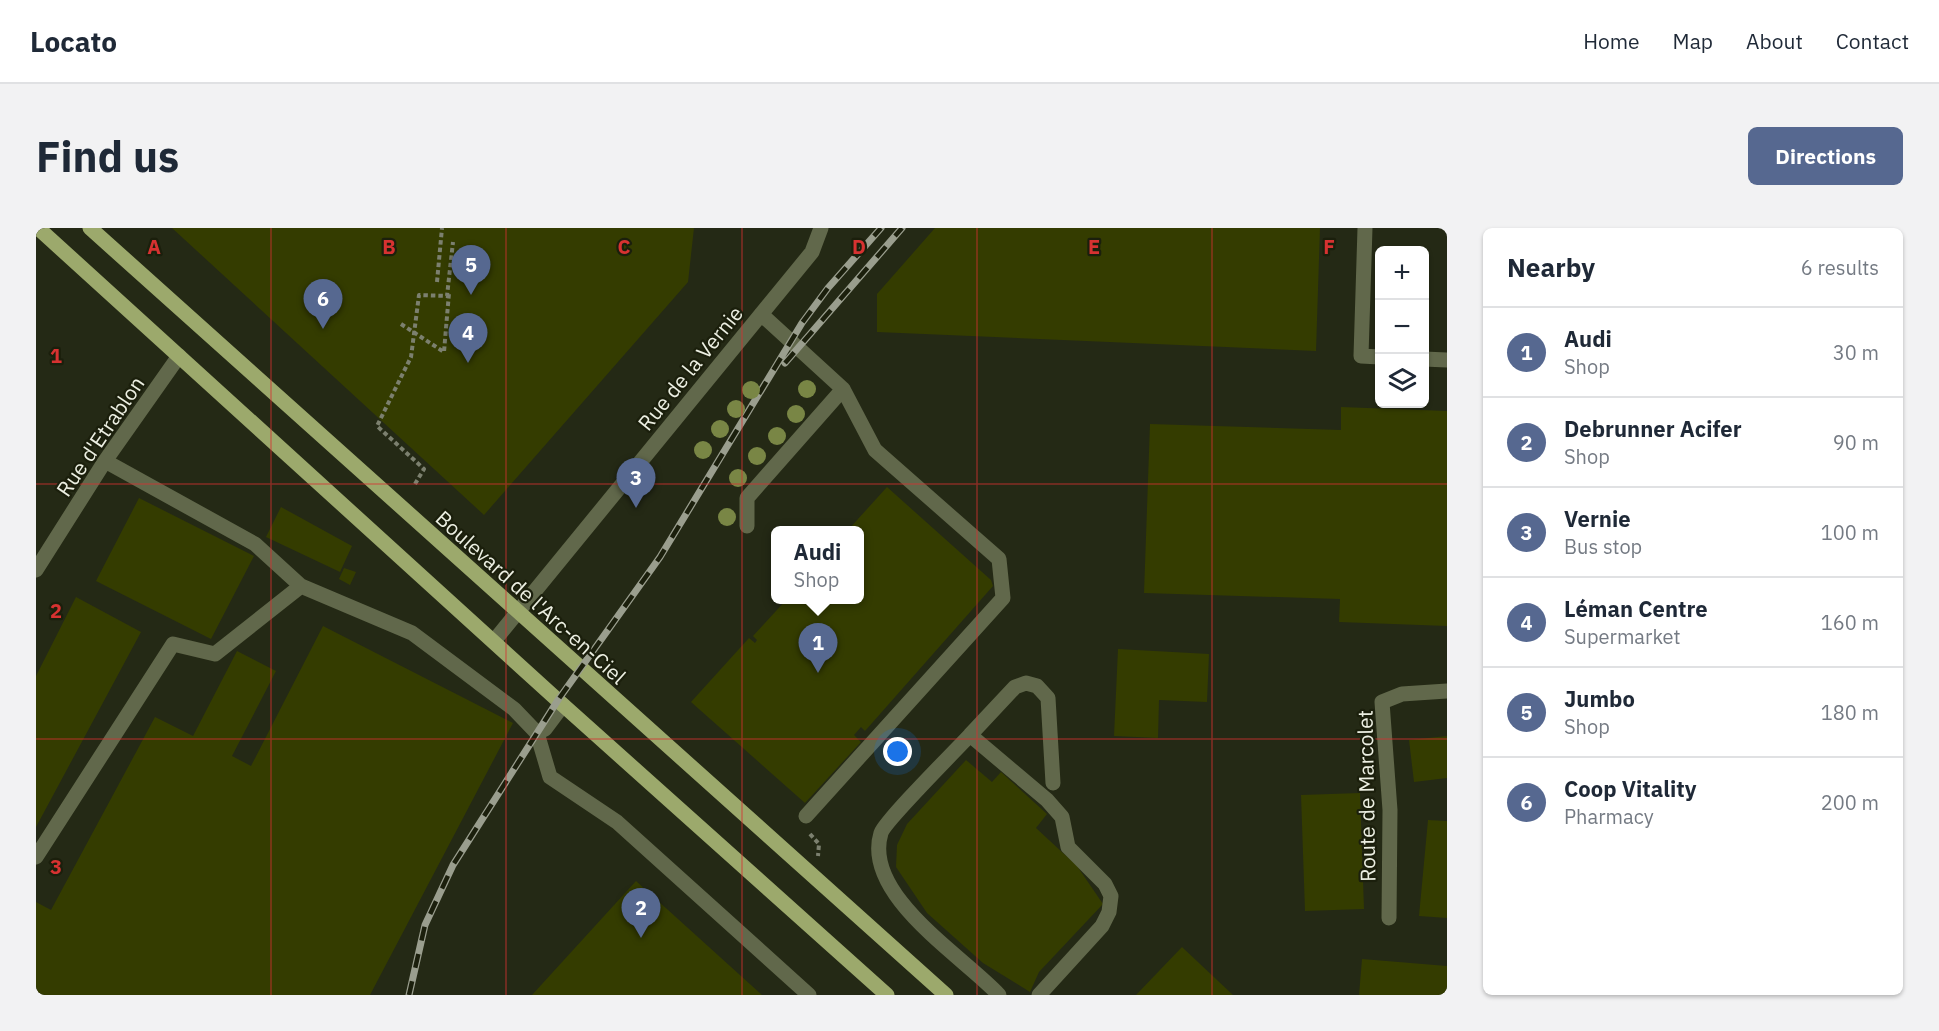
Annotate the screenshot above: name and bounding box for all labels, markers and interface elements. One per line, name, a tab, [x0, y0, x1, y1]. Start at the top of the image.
text: Locato	[30, 23, 117, 60]
text: Home	[1583, 27, 1640, 55]
text: Map	[1673, 27, 1713, 55]
text: About	[1746, 27, 1803, 55]
text: Contact	[1836, 27, 1909, 55]
button: Directions	[1748, 127, 1903, 185]
text: Find us	[36, 129, 179, 184]
text: A	[147, 233, 161, 260]
text: B	[382, 233, 396, 260]
text: C	[617, 233, 631, 260]
text: D	[852, 233, 866, 260]
text: E	[1088, 233, 1100, 260]
text: F	[1323, 233, 1335, 260]
pin: 5	[452, 245, 490, 295]
map controls	[1375, 246, 1429, 408]
button: +	[1375, 246, 1429, 300]
text: Nearby	[1507, 250, 1595, 284]
text: 6 results	[1801, 254, 1879, 281]
pin: 6	[304, 279, 342, 329]
street label: Rue de la Vernie	[631, 300, 749, 436]
button: −	[1375, 300, 1429, 354]
pin: 4	[448, 314, 488, 363]
text: Audi	[1564, 324, 1612, 353]
text: 1	[1521, 339, 1533, 366]
text: 30 m	[1833, 339, 1879, 366]
text: 1	[50, 342, 62, 369]
text: Shop	[1564, 353, 1610, 380]
button: layers	[1375, 354, 1429, 408]
street label: Rue d'Etrablon	[49, 370, 151, 502]
text: Debrunner Acifer	[1564, 414, 1742, 443]
text: 2	[1521, 429, 1533, 456]
text: 90 m	[1833, 429, 1879, 456]
text: Shop	[1564, 443, 1610, 470]
pin: 3	[616, 458, 656, 508]
street label: Boulevard de l'Arc-en-Ciel	[430, 504, 632, 690]
text: Vernie	[1564, 504, 1631, 533]
text: 3	[1521, 519, 1533, 546]
text: 100 m	[1821, 519, 1879, 546]
popup	[771, 526, 864, 604]
text: Bus stop	[1564, 533, 1642, 560]
text: Audi	[794, 537, 841, 566]
text: Shop	[794, 566, 839, 593]
text: Léman Centre	[1564, 594, 1708, 623]
text: 2	[50, 597, 62, 624]
text: 4	[1521, 609, 1533, 636]
text: 160 m	[1821, 609, 1879, 636]
text: Supermarket	[1564, 623, 1681, 650]
pin: 1	[798, 624, 838, 673]
text: Jumbo	[1564, 684, 1635, 713]
text: 5	[1521, 699, 1533, 726]
text: 180 m	[1821, 699, 1879, 726]
street label: Route de Marcolet	[1351, 710, 1381, 882]
text: Shop	[1564, 713, 1610, 740]
your location	[883, 737, 912, 766]
text: Coop Vitality	[1564, 774, 1696, 803]
text: 6	[1521, 789, 1533, 816]
text: 200 m	[1821, 789, 1879, 816]
text: Pharmacy	[1564, 803, 1654, 830]
text: 3	[50, 853, 62, 880]
pin: 2	[622, 888, 660, 938]

